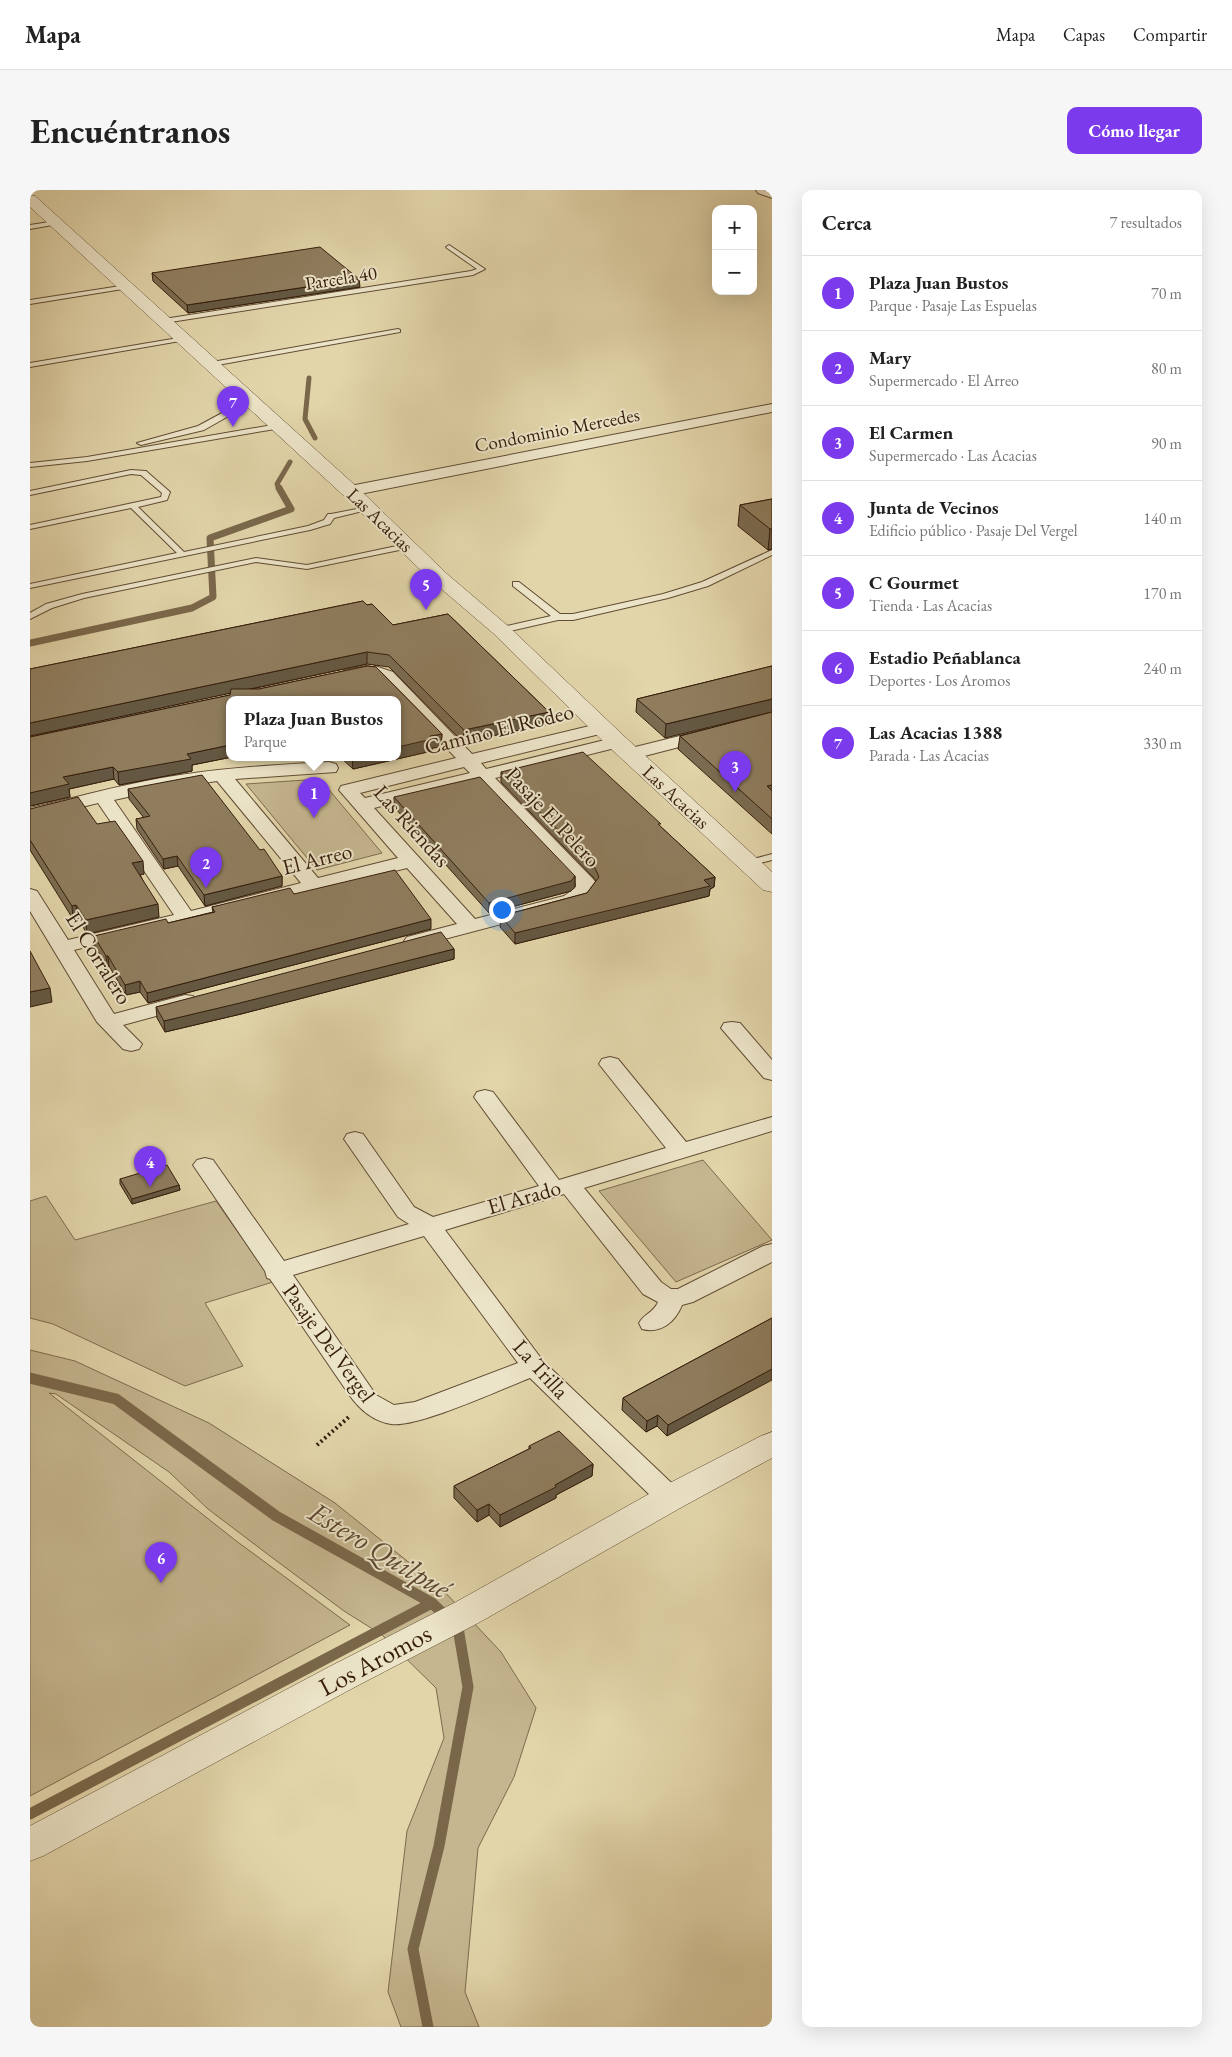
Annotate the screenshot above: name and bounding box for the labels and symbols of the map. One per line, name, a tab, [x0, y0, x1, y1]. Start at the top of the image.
street label: Parcela 40	[303, 260, 379, 296]
pin: 7	[217, 386, 249, 427]
street label: Condominio Mercedes	[472, 402, 642, 458]
street label: Las Acacias	[341, 482, 419, 558]
pin: 5	[410, 569, 442, 610]
street label: Camino El Rodeo	[421, 696, 577, 762]
pin: 3	[719, 751, 751, 792]
street label: Las Acacias	[637, 760, 715, 834]
street label: Pasaje El Pelero	[499, 761, 607, 874]
pin: 1	[298, 777, 330, 818]
street label: Las Riendas	[367, 779, 457, 873]
street label: El Arreo	[279, 836, 355, 882]
pin: 2	[190, 847, 222, 888]
your location	[489, 897, 515, 923]
street label: El Corralero	[59, 906, 139, 1010]
pin: 4	[134, 1146, 166, 1187]
street label: El Arado	[484, 1173, 564, 1221]
street label: Pasaje Del Vergel	[276, 1278, 382, 1408]
street label: La Trilla	[507, 1333, 576, 1405]
water label: Estero Quilpué	[301, 1492, 460, 1608]
pin: 6	[145, 1542, 177, 1583]
street label: Los Aromos	[313, 1616, 437, 1704]

